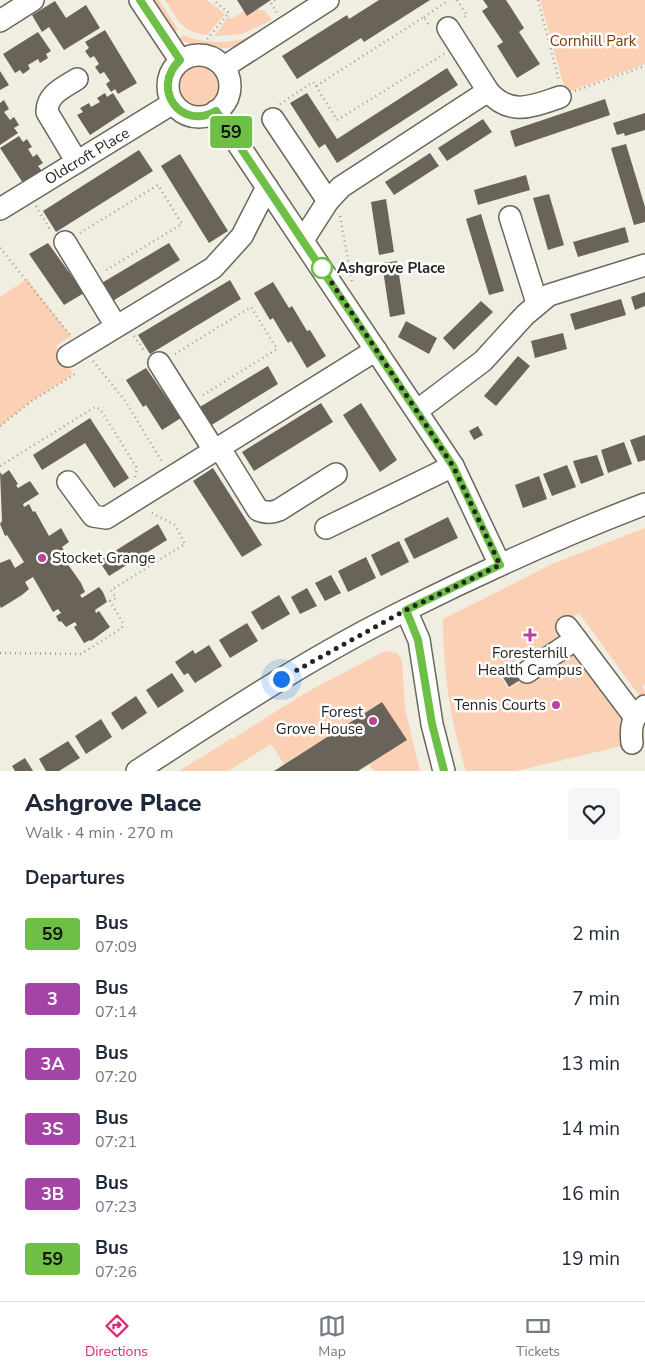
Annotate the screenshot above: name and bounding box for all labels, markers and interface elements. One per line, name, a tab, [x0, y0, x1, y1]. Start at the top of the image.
park label: Cornhill Park	[550, 31, 637, 51]
line badge: 59	[208, 116, 254, 148]
text: 59	[220, 120, 242, 144]
street label: Oldcroft Place	[41, 123, 133, 189]
marker: Ashgrove Place	[311, 257, 333, 279]
place label: Ashgrove Place	[337, 258, 445, 278]
place label: Stocket Grange	[52, 548, 155, 568]
marker: Stocket Grange	[36, 552, 48, 564]
marker: Foresterhill Health Campus	[523, 628, 537, 642]
place label: Foresterhill Health Campus	[478, 643, 582, 680]
your location	[269, 667, 294, 692]
place label: Tennis Courts	[454, 695, 546, 715]
marker: Tennis Courts	[550, 699, 562, 711]
place label: Forest Grove House	[276, 702, 364, 739]
marker: Forest Grove House	[367, 715, 379, 727]
text: Ashgrove Place	[25, 787, 201, 819]
button: heart	[568, 788, 620, 840]
text: Walk · 4 min · 270 m	[25, 822, 173, 844]
text: Departures	[25, 865, 125, 891]
text: Bus	[95, 910, 128, 936]
text: 2 min	[572, 921, 620, 947]
text: 59	[42, 922, 63, 946]
text: 07:09	[95, 936, 137, 958]
text: Bus	[95, 975, 128, 1001]
text: 7 min	[572, 986, 620, 1012]
text: 3	[47, 987, 58, 1011]
text: 07:14	[95, 1001, 137, 1023]
text: Bus	[95, 1040, 128, 1066]
text: 13 min	[561, 1051, 620, 1077]
text: 3A	[40, 1052, 65, 1076]
text: 07:20	[95, 1066, 137, 1088]
text: Bus	[95, 1105, 128, 1131]
text: 14 min	[561, 1116, 620, 1142]
text: 3S	[41, 1117, 64, 1141]
text: 07:21	[95, 1131, 137, 1153]
text: Bus	[95, 1170, 128, 1196]
text: 16 min	[561, 1181, 620, 1207]
text: 3B	[41, 1182, 64, 1206]
text: 07:23	[95, 1196, 137, 1218]
text: Bus	[95, 1235, 128, 1261]
text: 19 min	[561, 1246, 620, 1272]
text: 59	[42, 1247, 63, 1271]
text: 07:26	[95, 1261, 137, 1283]
tab: Directions	[85, 1312, 148, 1361]
tab: Map	[318, 1312, 346, 1361]
tab: Tickets	[516, 1312, 560, 1361]

